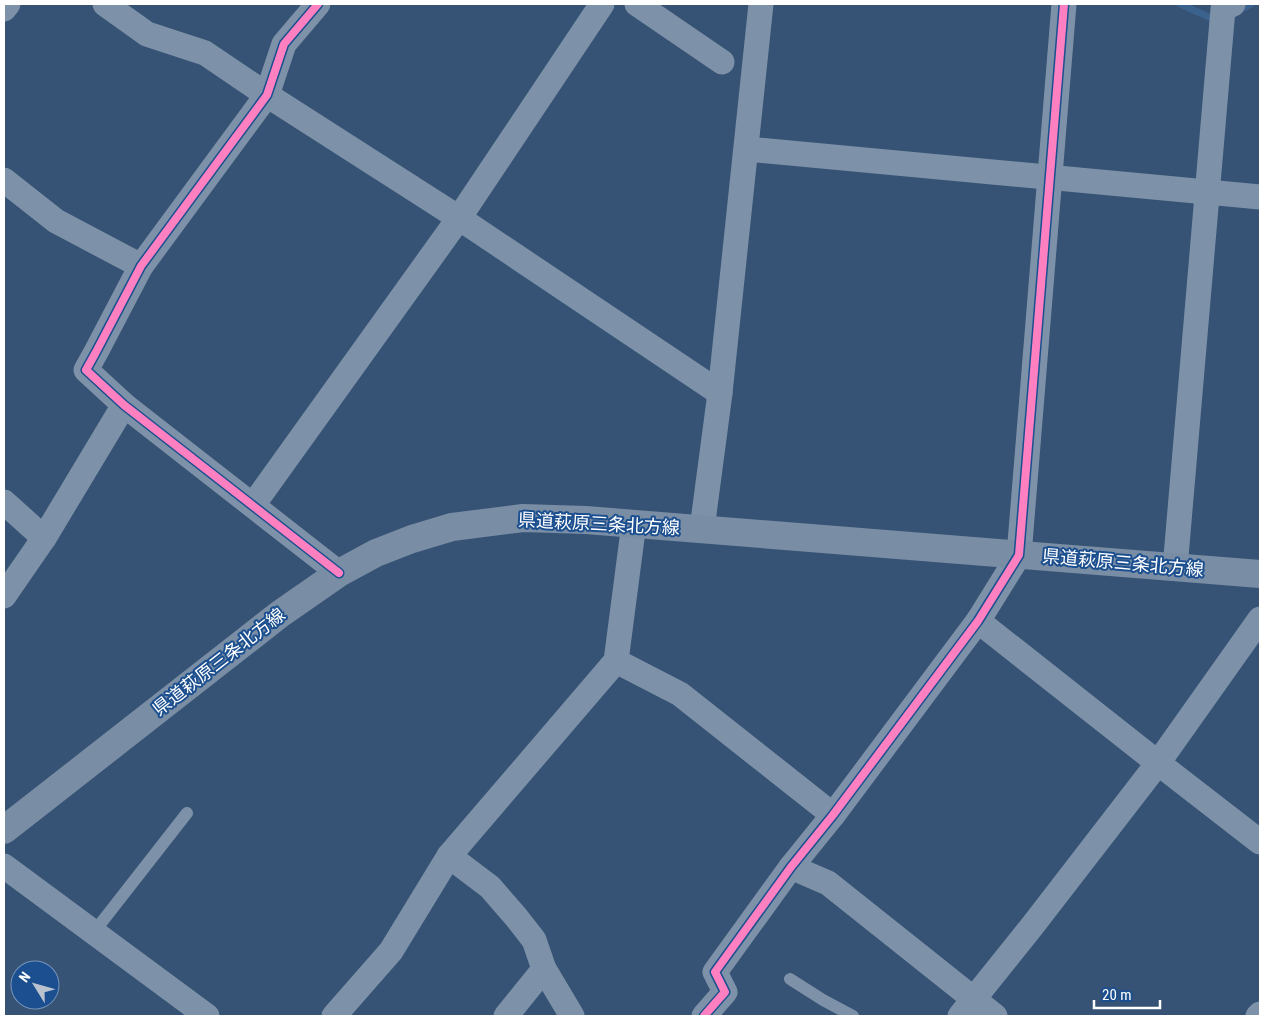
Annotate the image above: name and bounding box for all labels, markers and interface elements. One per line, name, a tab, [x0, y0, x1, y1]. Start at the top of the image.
street label: 県道萩原三条北方線	[518, 509, 680, 538]
street label: 県道萩原三条北方線	[1041, 545, 1205, 580]
street label: 県道萩原三条北方線	[148, 603, 289, 720]
north arrow	[10, 960, 60, 1010]
text: N	[16, 969, 34, 985]
scale bar	[1094, 978, 1160, 1010]
text: 20 m	[1102, 986, 1132, 1004]

